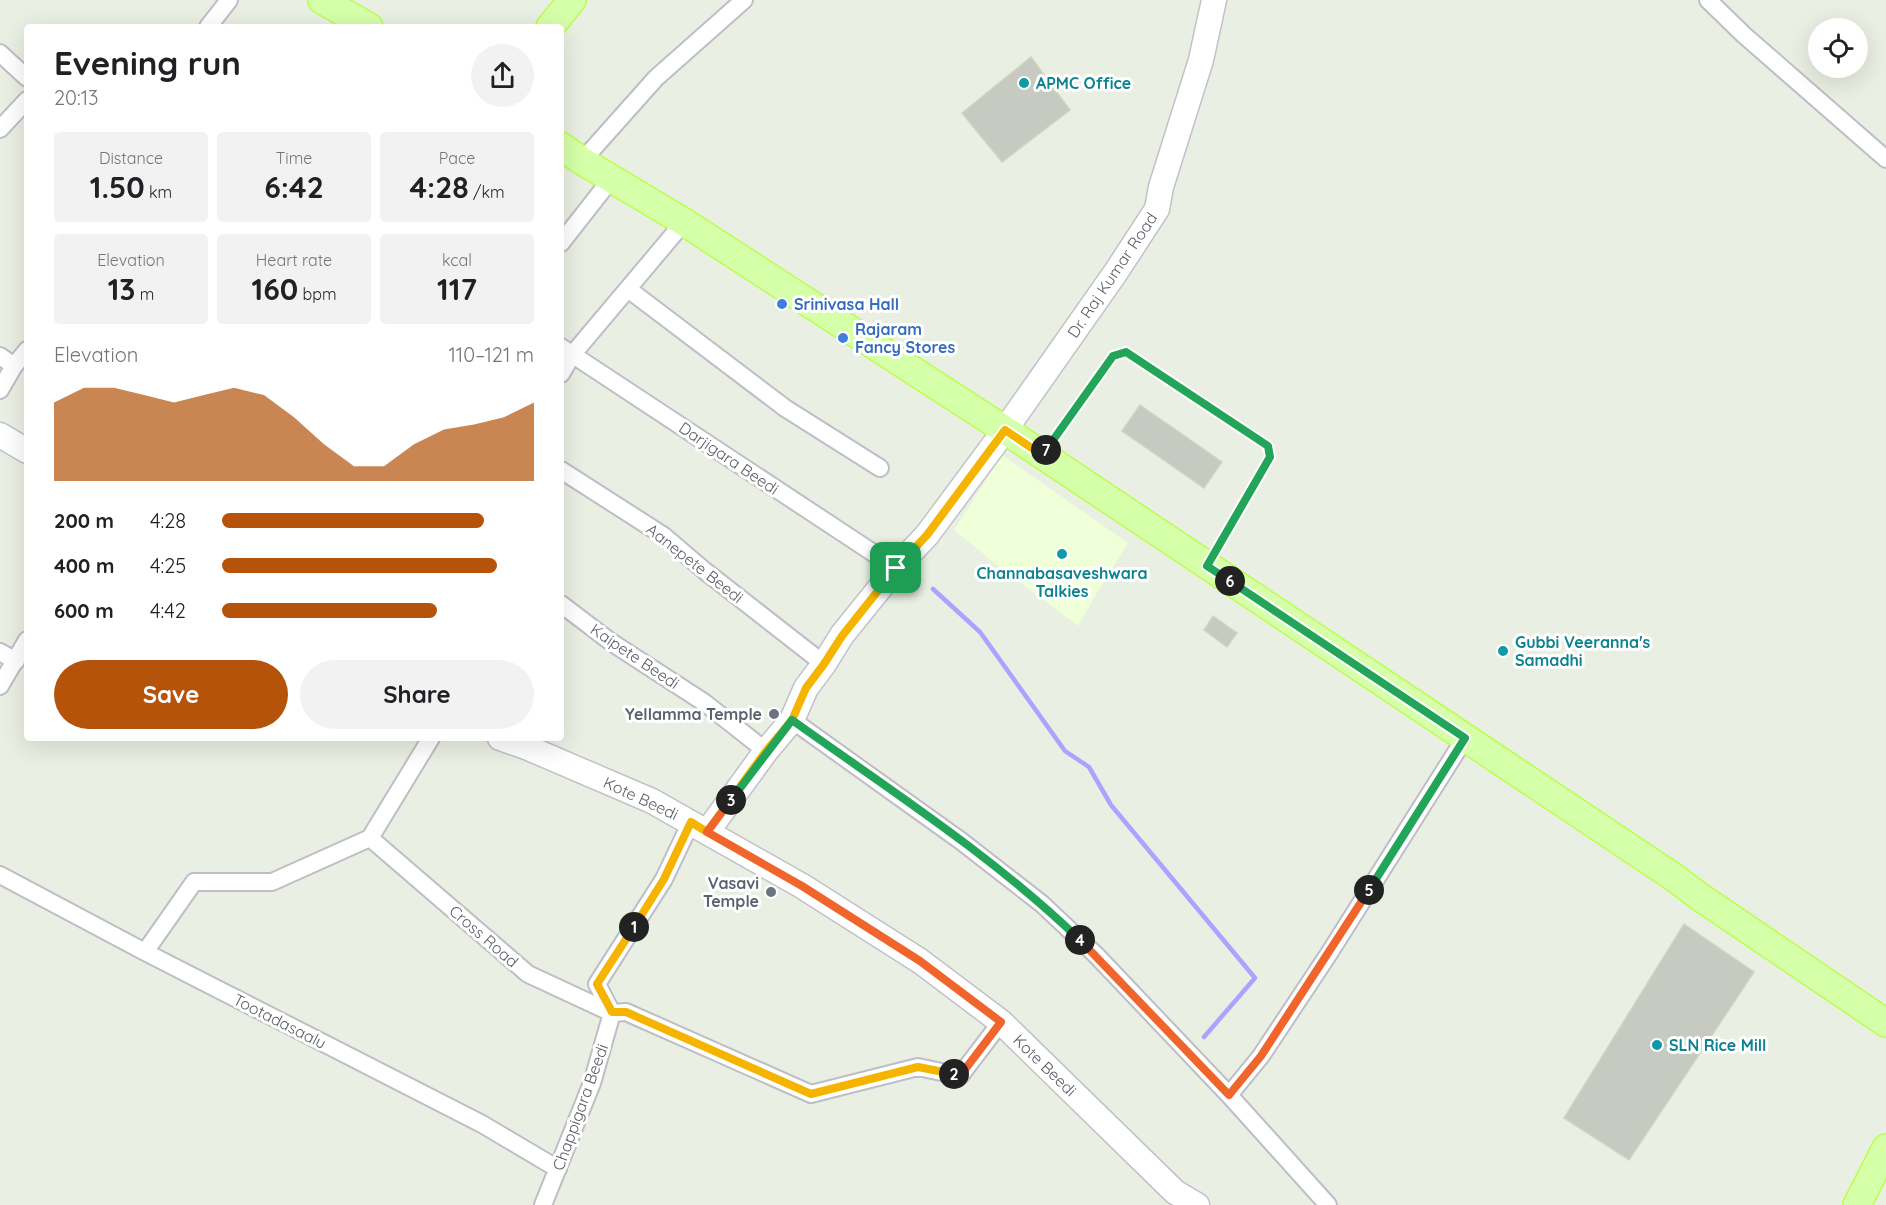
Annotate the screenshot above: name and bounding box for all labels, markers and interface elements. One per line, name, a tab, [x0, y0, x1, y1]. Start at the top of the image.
map controls	[1808, 18, 1868, 78]
button: locate	[1808, 18, 1868, 78]
text: Evening run	[54, 42, 241, 83]
button: share	[471, 44, 534, 107]
place label: APMC Office	[1036, 73, 1131, 93]
marker: APMC Office	[1017, 76, 1031, 90]
text: 20:13	[54, 85, 99, 110]
text: Distance	[99, 148, 163, 168]
text: Time	[276, 148, 312, 168]
text: Pace	[439, 148, 475, 168]
text: 1.50	[90, 168, 145, 206]
text: 6:42	[264, 168, 324, 206]
text: 4:28	[409, 168, 469, 206]
text: km	[145, 182, 172, 202]
text: /km	[469, 182, 505, 202]
street label: Dr. Raj Kumar Road	[1063, 209, 1161, 341]
text: Elevation	[97, 250, 165, 270]
text: Heart rate	[256, 250, 332, 270]
text: kcal	[442, 250, 472, 270]
text: 13	[108, 270, 135, 308]
text: 160	[251, 270, 298, 308]
text: 117	[437, 270, 477, 308]
text: m	[135, 284, 154, 304]
text: bpm	[298, 284, 337, 304]
place label: Srinivasa Hall	[794, 294, 899, 314]
marker: Srinivasa Hall	[775, 297, 789, 311]
place label: Rajaram Fancy Stores	[855, 319, 955, 357]
marker: Rajaram Fancy Stores	[836, 331, 850, 345]
text: Elevation	[54, 342, 138, 367]
text: 110–121 m	[448, 342, 534, 367]
street label: Darjigara Beedi	[675, 417, 783, 499]
pin: 7	[1031, 435, 1061, 465]
text: 7	[1042, 440, 1050, 460]
text: 200 m	[54, 508, 114, 533]
text: 4:28	[150, 508, 186, 533]
street label: Aanepete Beedi	[642, 519, 748, 607]
pin	[870, 542, 921, 593]
marker: Channabasaveshwara Talkies	[1055, 547, 1069, 561]
icon: arrive	[879, 551, 912, 584]
text: 400 m	[54, 553, 114, 578]
text: 4:25	[150, 553, 186, 578]
place label: Channabasaveshwara Talkies	[976, 563, 1148, 601]
pin: 6	[1215, 566, 1245, 596]
text: 6	[1226, 571, 1234, 591]
text: 600 m	[54, 598, 114, 623]
text: 4:42	[150, 598, 186, 623]
street label: Kaipete Beedi	[587, 619, 683, 693]
place label: Gubbi Veeranna's Samadhi	[1515, 632, 1651, 670]
marker: Gubbi Veeranna's Samadhi	[1496, 644, 1510, 658]
button: Save	[54, 660, 288, 729]
button: Share	[300, 660, 534, 729]
place label: Yellamma Temple	[625, 704, 762, 724]
marker: Yellamma Temple	[767, 707, 781, 721]
street label: Kote Beedi	[600, 772, 682, 824]
pin: 3	[716, 785, 746, 815]
text: 3	[727, 790, 735, 810]
place label: Vasavi Temple	[703, 873, 759, 911]
pin: 5	[1354, 875, 1384, 905]
text: 5	[1364, 880, 1374, 900]
marker: Vasavi Temple	[764, 885, 778, 899]
street label: Cross Road	[445, 901, 523, 971]
pin: 1	[619, 912, 649, 942]
text: 1	[631, 917, 637, 937]
pin: 4	[1065, 925, 1095, 955]
text: 4	[1075, 930, 1085, 950]
street label: Tootadasaalu	[230, 989, 330, 1053]
street label: Kote Beedi	[1009, 1030, 1081, 1100]
place label: SLN Rice Mill	[1669, 1035, 1766, 1055]
marker: SLN Rice Mill	[1650, 1038, 1664, 1052]
street label: Chappigara Beedi	[548, 1041, 612, 1173]
pin: 2	[939, 1059, 969, 1089]
text: 2	[949, 1064, 959, 1084]

